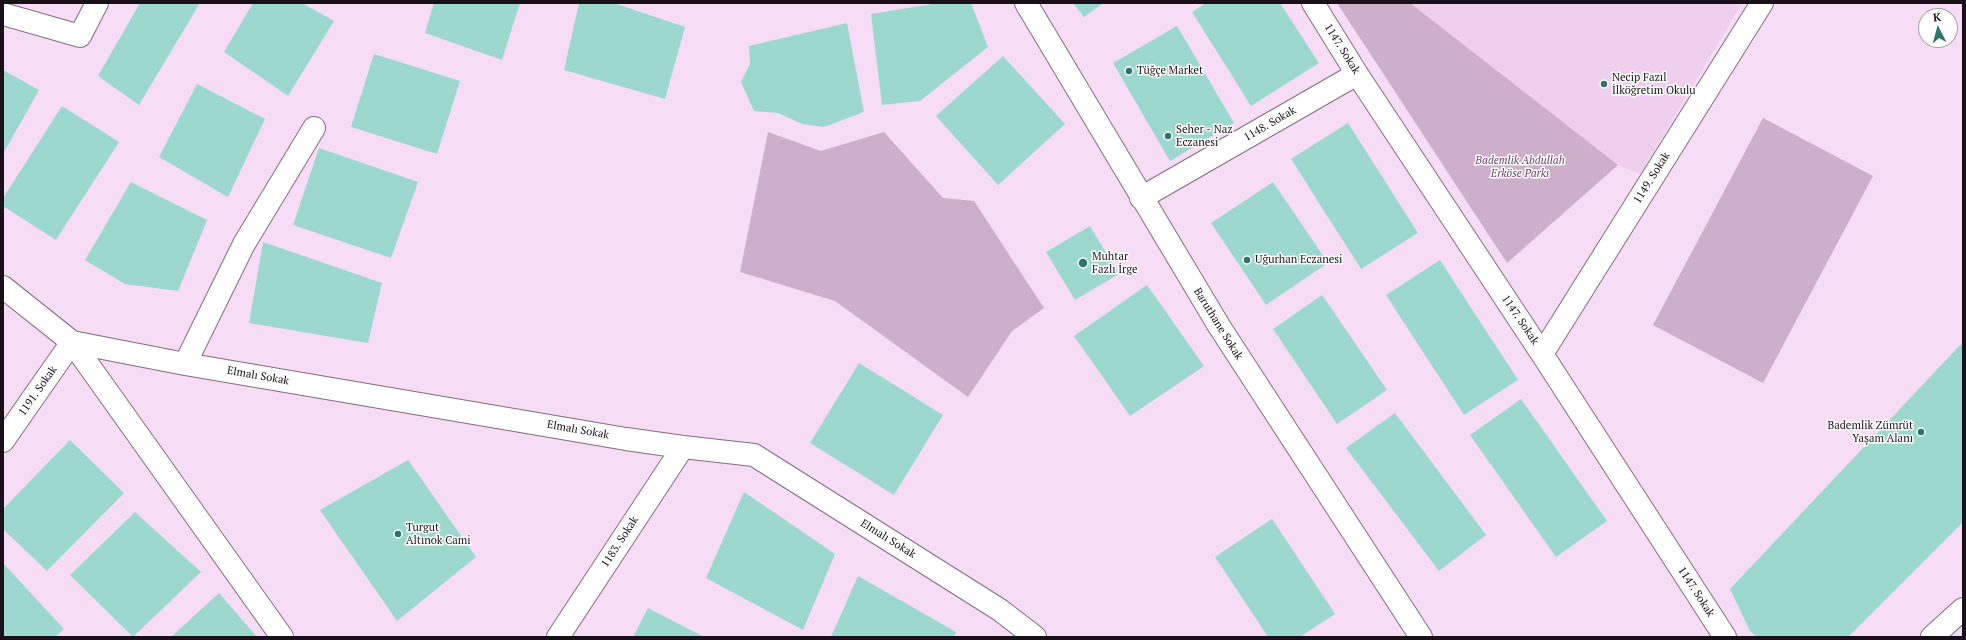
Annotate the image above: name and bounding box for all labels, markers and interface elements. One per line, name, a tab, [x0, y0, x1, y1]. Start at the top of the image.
north arrow	[1918, 8, 1958, 48]
text: K	[1932, 10, 1941, 24]
street label: 1147. Sokak	[1321, 21, 1363, 77]
place label: Tüğçe Market	[1137, 64, 1203, 78]
marker: Tüğçe Market	[1124, 66, 1134, 76]
place label: Necip Fazıl İlköğretim Okulu	[1612, 71, 1696, 97]
marker: Necip Fazıl İlköğretim Okulu	[1599, 79, 1609, 89]
street label: 1148. Sokak	[1242, 104, 1298, 144]
place label: Seher - Naz Eczanesi	[1176, 123, 1233, 149]
marker: Seher - Naz Eczanesi	[1163, 131, 1173, 141]
street label: 1149. Sokak	[1631, 150, 1673, 206]
park label: Bademlik Abdullah Erköse Parkı	[1475, 154, 1565, 180]
place label: Muhtar Fazlı İrge	[1092, 250, 1138, 276]
place label: Uğurhan Eczanesi	[1255, 253, 1342, 267]
marker: Uğurhan Eczanesi	[1242, 255, 1252, 265]
marker: Muhtar Fazlı İrge	[1077, 257, 1089, 269]
street label: Baruthane Sokak	[1191, 285, 1245, 363]
street label: 1147. Sokak	[1499, 293, 1541, 347]
street label: 1191. Sokak	[16, 363, 60, 419]
street label: Elmalı Sokak	[226, 364, 290, 388]
street label: Elmalı Sokak	[546, 418, 610, 442]
place label: Bademlik Zümrüt Yaşam Alanı	[1827, 419, 1913, 445]
marker: Bademlik Zümrüt Yaşam Alanı	[1916, 427, 1926, 437]
street label: 1183. Sokak	[599, 514, 641, 570]
street label: Elmalı Sokak	[858, 517, 918, 561]
place label: Turgut Altınok Cami	[406, 521, 471, 547]
marker: Turgut Altınok Cami	[393, 529, 403, 539]
street label: 1147. Sokak	[1675, 565, 1717, 619]

